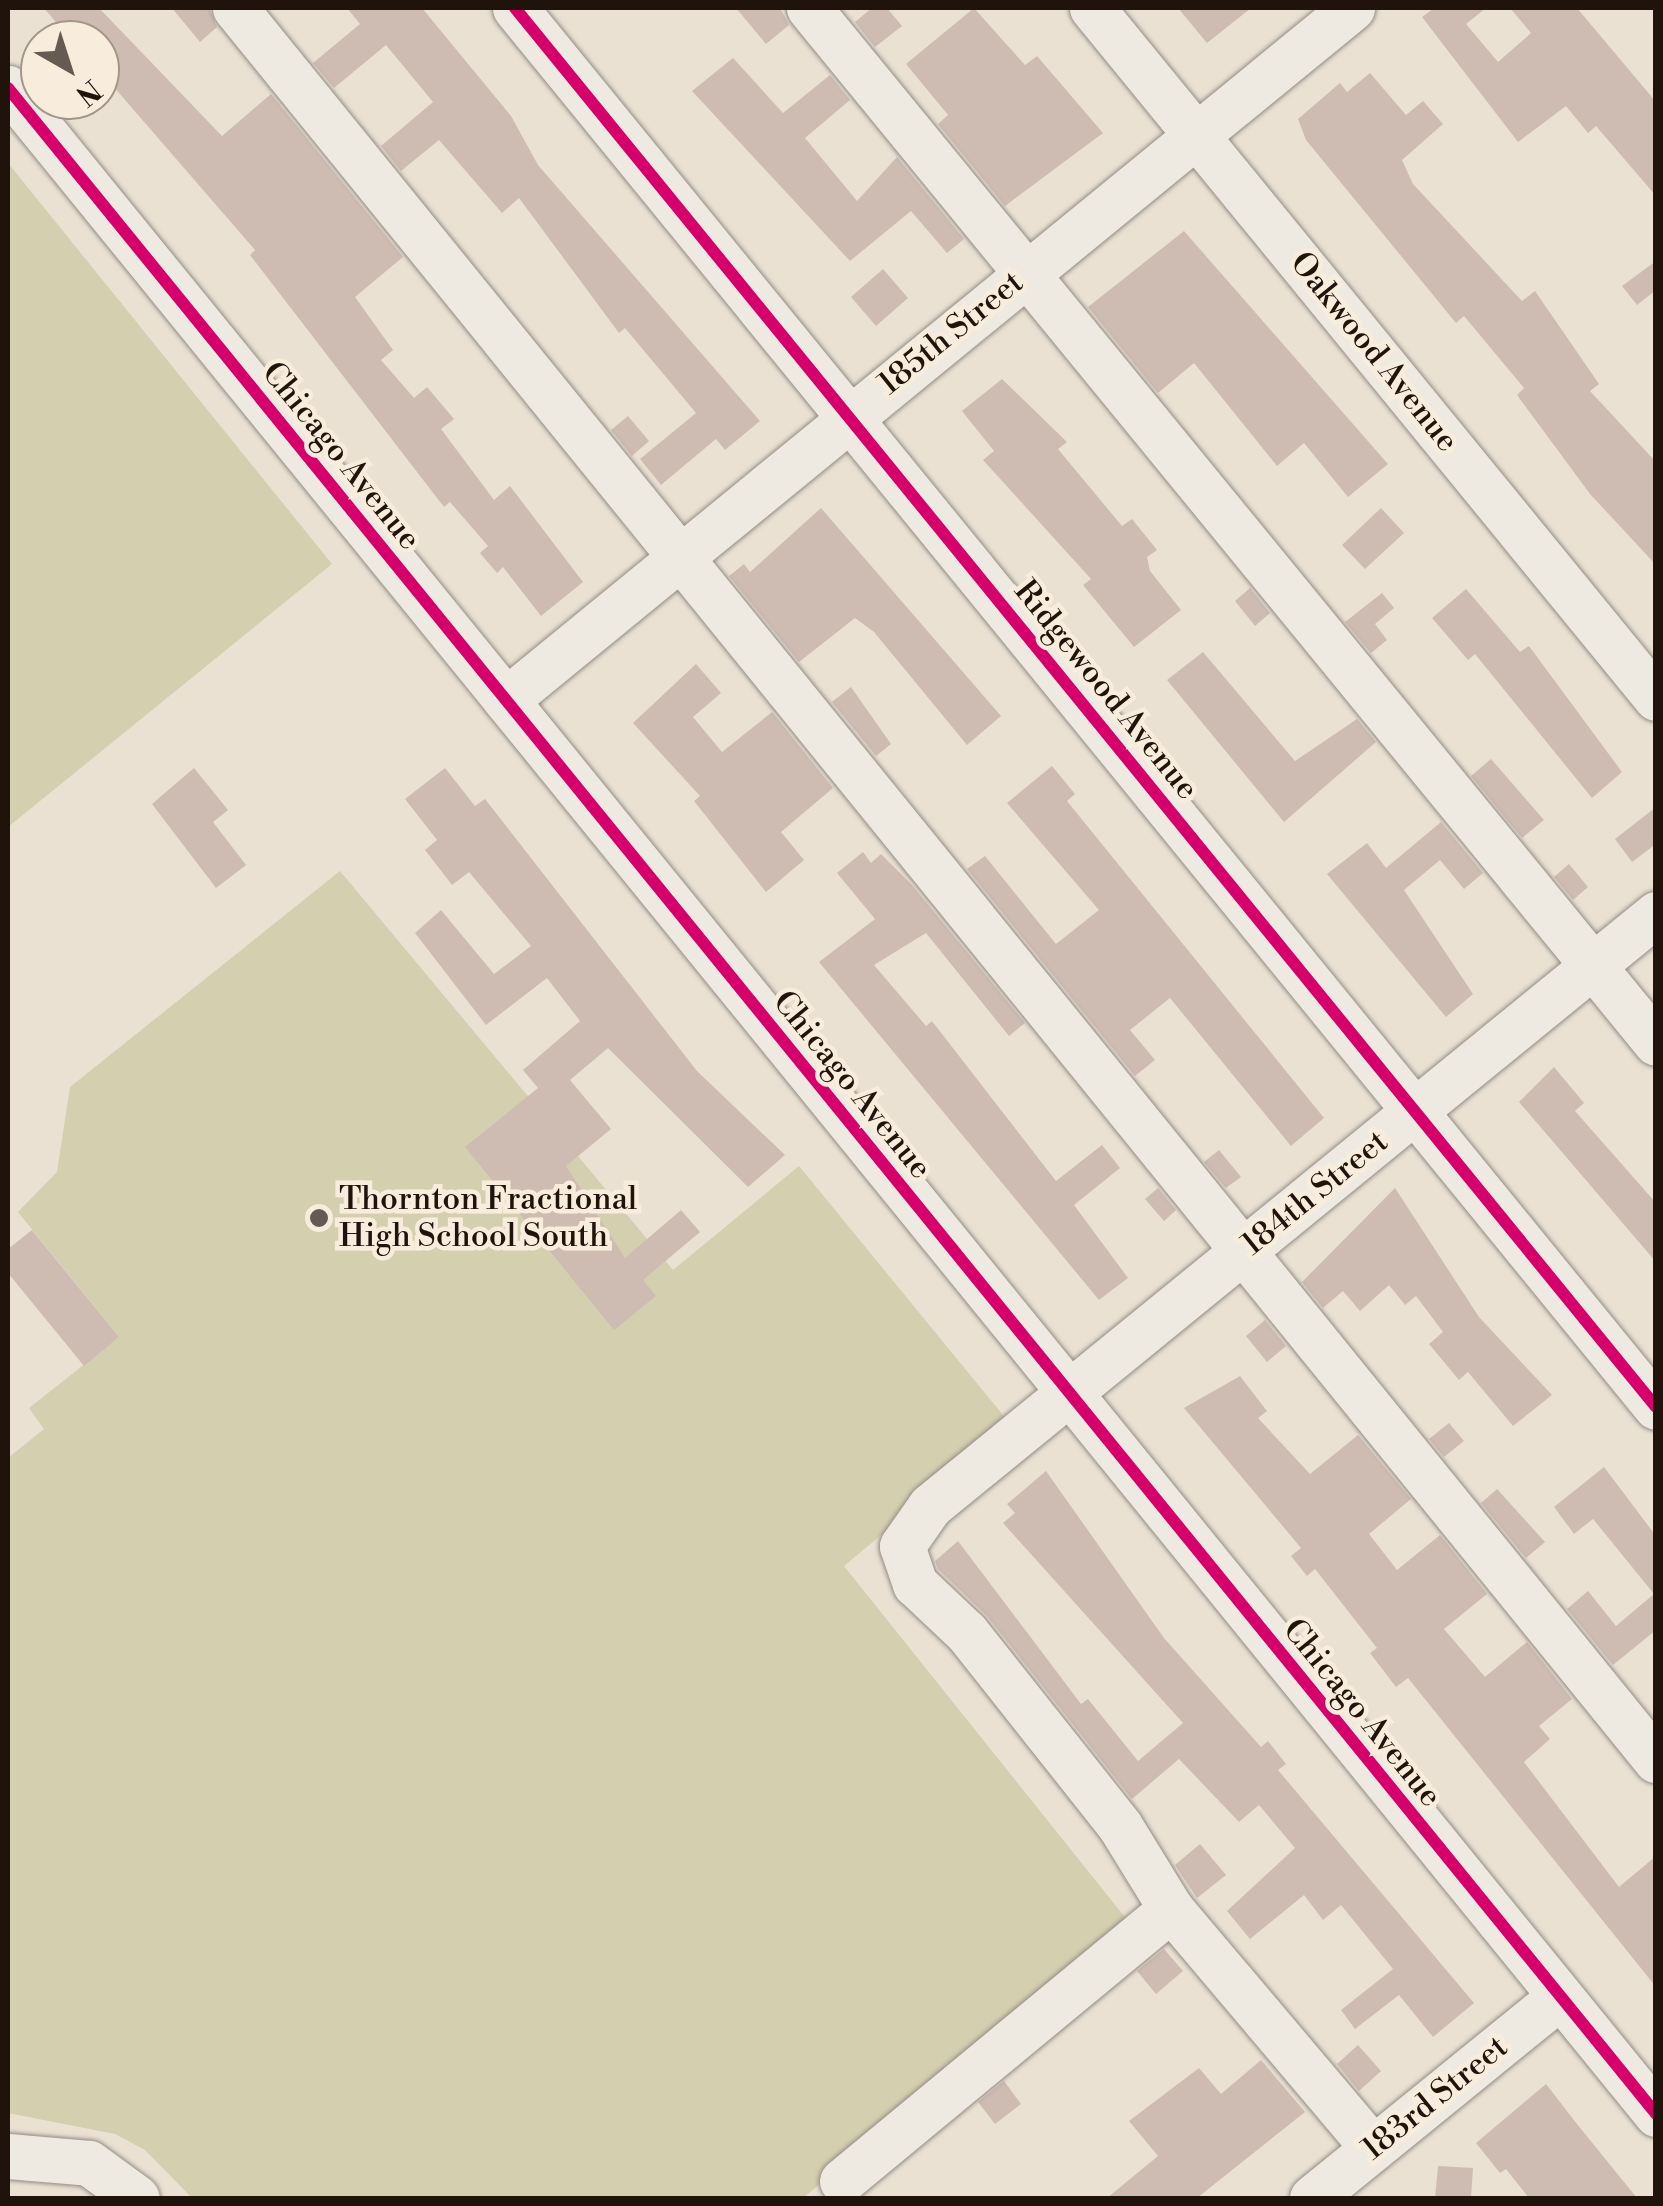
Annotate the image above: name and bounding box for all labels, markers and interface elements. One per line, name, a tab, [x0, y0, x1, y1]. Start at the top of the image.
north arrow	[20, 20, 120, 120]
text: N	[68, 72, 108, 113]
street label: Oakwood Avenue	[1282, 244, 1466, 460]
street label: 185th Street	[871, 263, 1031, 403]
street label: Chicago Avenue	[254, 354, 428, 558]
street label: Ridgewood Avenue	[1006, 573, 1206, 807]
street label: Chicago Avenue	[765, 983, 939, 1187]
street label: 184th Street	[1234, 1123, 1396, 1263]
place label: Thornton Fractional High School South	[339, 1181, 637, 1256]
marker: Thornton Fractional High School South	[308, 1207, 330, 1229]
street label: Chicago Avenue	[1275, 1611, 1449, 1815]
street label: 183rd Street	[1355, 2028, 1515, 2168]

